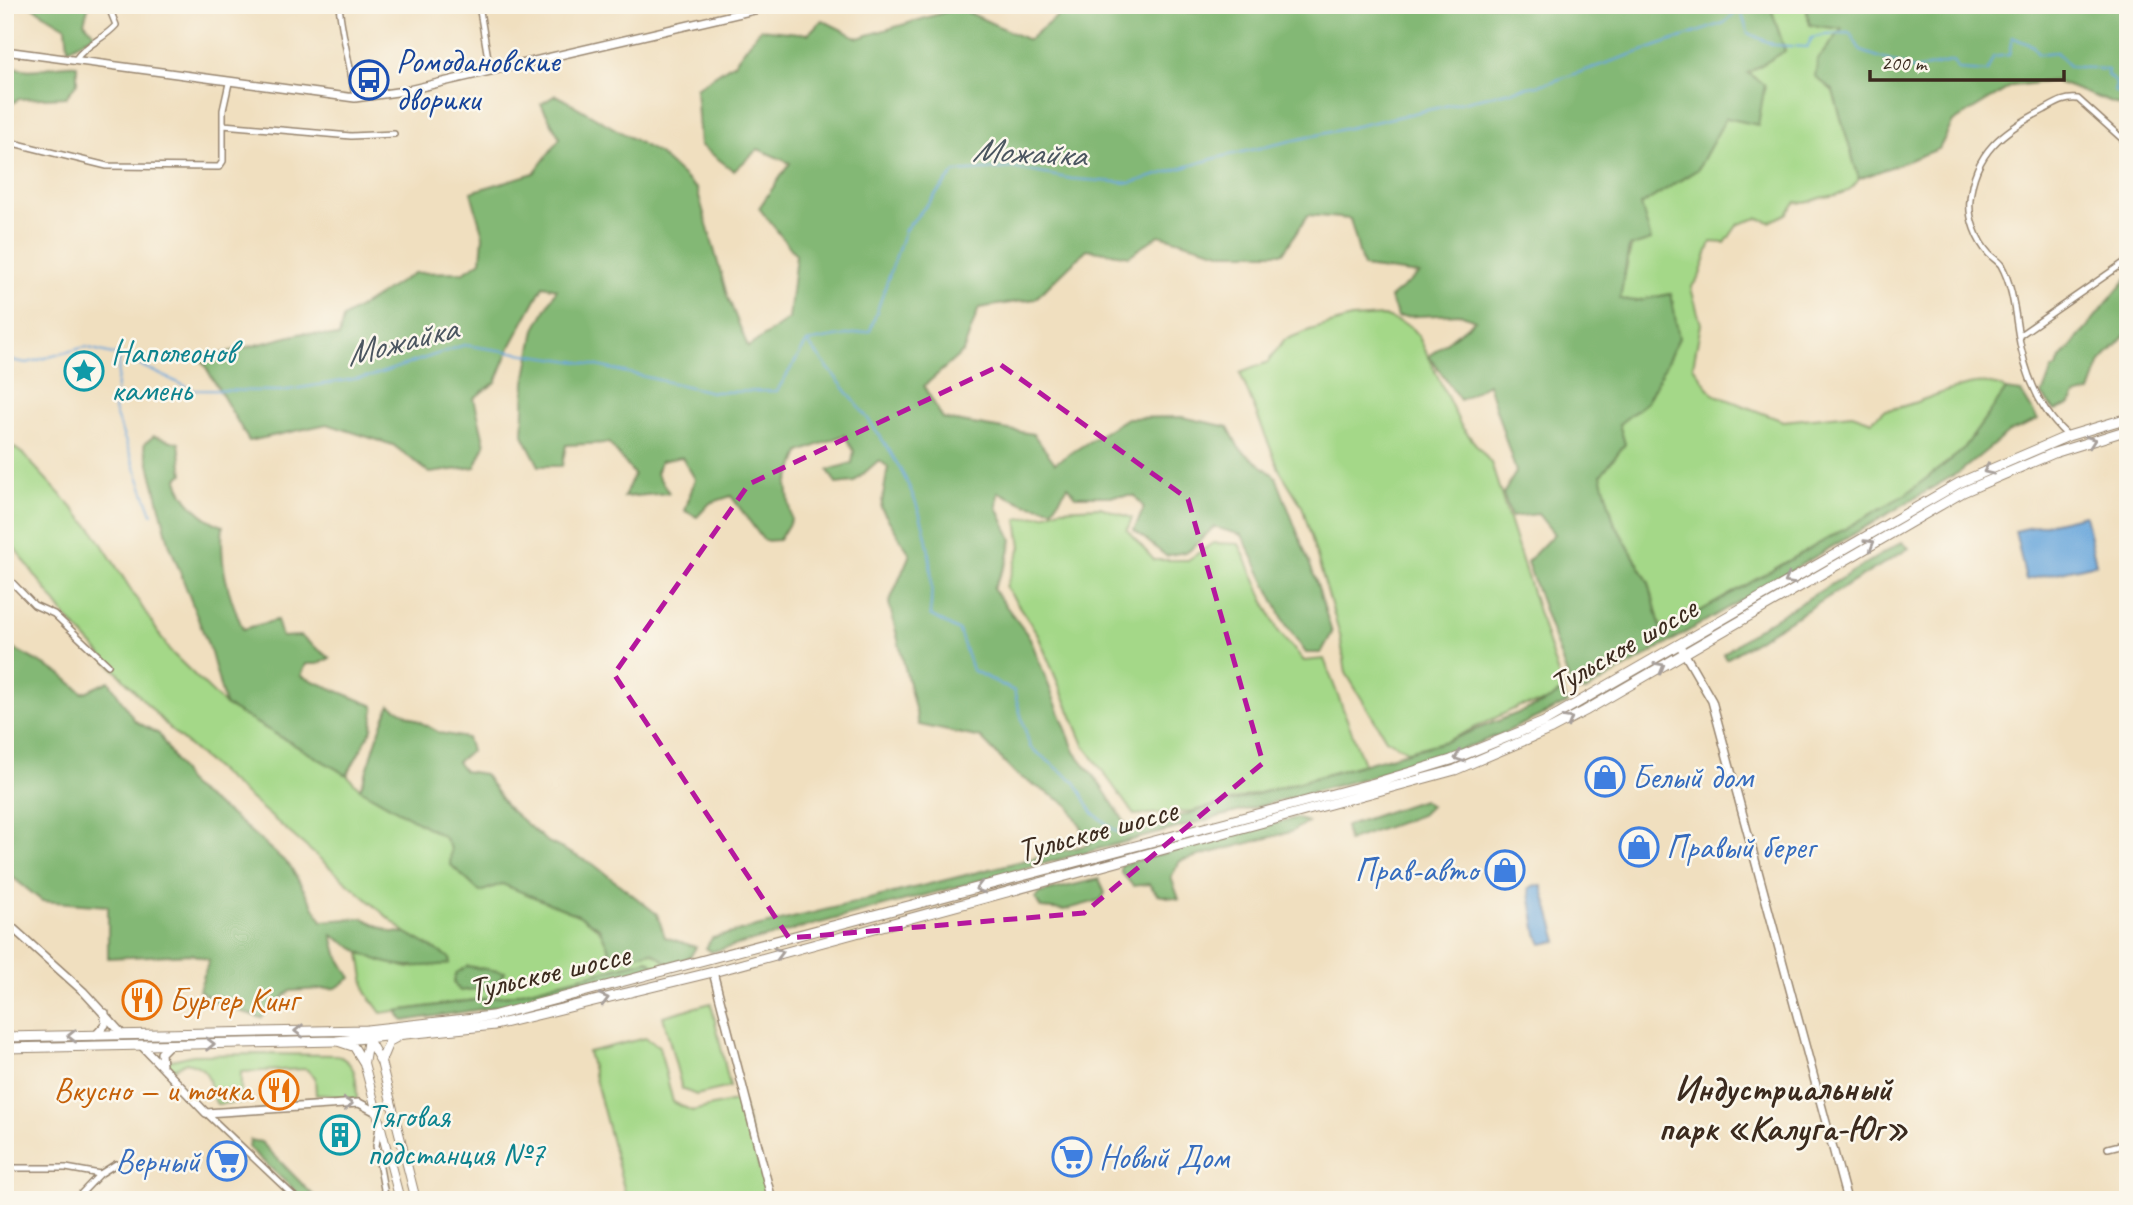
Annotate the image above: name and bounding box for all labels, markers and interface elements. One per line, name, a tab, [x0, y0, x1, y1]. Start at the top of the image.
scale bar	[1870, 38, 2065, 82]
place label: Ромодановские дворики	[396, 40, 562, 120]
text: 200 m	[1881, 50, 1928, 76]
bus stop icon: Ромодановские дворики	[348, 59, 390, 101]
water label: Можайка	[971, 127, 1090, 178]
water label: Можайка	[341, 305, 465, 377]
place label: Наполеонов камень	[111, 331, 243, 411]
place icon: Наполеонов камень	[63, 350, 105, 392]
one-way arrow	[2084, 435, 2096, 449]
one-way arrow	[1983, 462, 1995, 476]
one-way arrow	[1862, 539, 1875, 552]
one-way arrow	[1783, 572, 1796, 585]
street label: Тульское шоссе	[1542, 586, 1706, 705]
one-way arrow	[1653, 662, 1665, 675]
one-way arrow	[1561, 715, 1573, 728]
one-way arrow	[1454, 749, 1466, 763]
shop icon: Белый дом	[1584, 756, 1626, 798]
place label: Белый дом	[1632, 756, 1755, 798]
street label: Тульское шоссе	[1013, 788, 1184, 871]
shop icon: Правый берег	[1618, 826, 1660, 868]
place label: Правый берег	[1666, 826, 1819, 868]
place label: Прав-авто	[1355, 849, 1481, 891]
shop icon: Прав-авто	[1484, 849, 1526, 891]
one-way arrow	[974, 880, 986, 894]
street label: Тульское шоссе	[465, 933, 636, 1011]
one-way arrow	[772, 947, 784, 961]
restaurant icon: Бургер Кинг	[121, 979, 163, 1021]
place label: Бургер Кинг	[169, 979, 303, 1021]
one-way arrow	[598, 993, 610, 1007]
one-way arrow	[293, 1023, 304, 1039]
one-way arrow	[66, 1028, 76, 1044]
one-way arrow	[205, 1036, 215, 1052]
district label: Индустриальный парк «Калуга-Юг»	[1658, 1066, 1908, 1151]
place label: Вкусно — и точка	[54, 1069, 254, 1111]
restaurant icon: Вкусно — и точка	[258, 1069, 300, 1111]
place label: Тяговая подстанция №7	[367, 1095, 547, 1175]
one-way arrow	[342, 1097, 353, 1112]
building icon: Тяговая подстанция №7	[319, 1114, 361, 1156]
supermarket icon: Новый Дом	[1051, 1136, 1093, 1178]
place label: Новый Дом	[1099, 1136, 1231, 1178]
place label: Верный	[115, 1140, 202, 1182]
supermarket icon: Верный	[206, 1140, 248, 1182]

